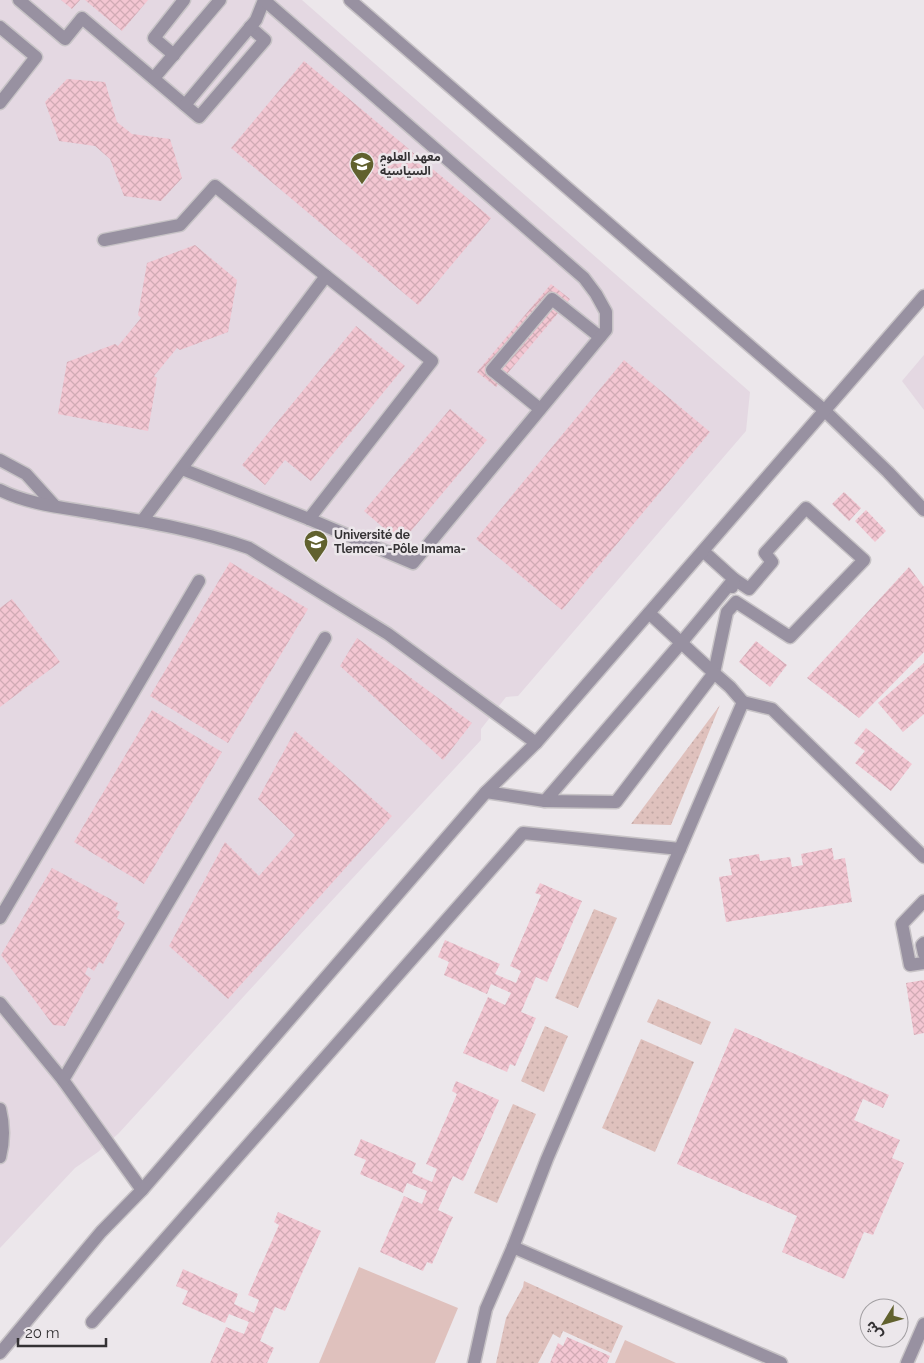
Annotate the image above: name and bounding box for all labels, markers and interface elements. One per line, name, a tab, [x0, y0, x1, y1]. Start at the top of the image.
place label: معهد العلوم السياسية	[380, 150, 441, 178]
school or university icon: معهد العلوم السياسية	[349, 151, 375, 185]
place label: Université de Tlemcen -Pôle Imama-	[334, 528, 466, 556]
school or university icon: Université de Tlemcen -Pôle Imama-	[303, 529, 329, 563]
north arrow	[859, 1298, 909, 1348]
scale bar	[18, 1316, 105, 1348]
text: ش	[861, 1318, 886, 1343]
text: 20 m	[25, 1324, 60, 1342]

